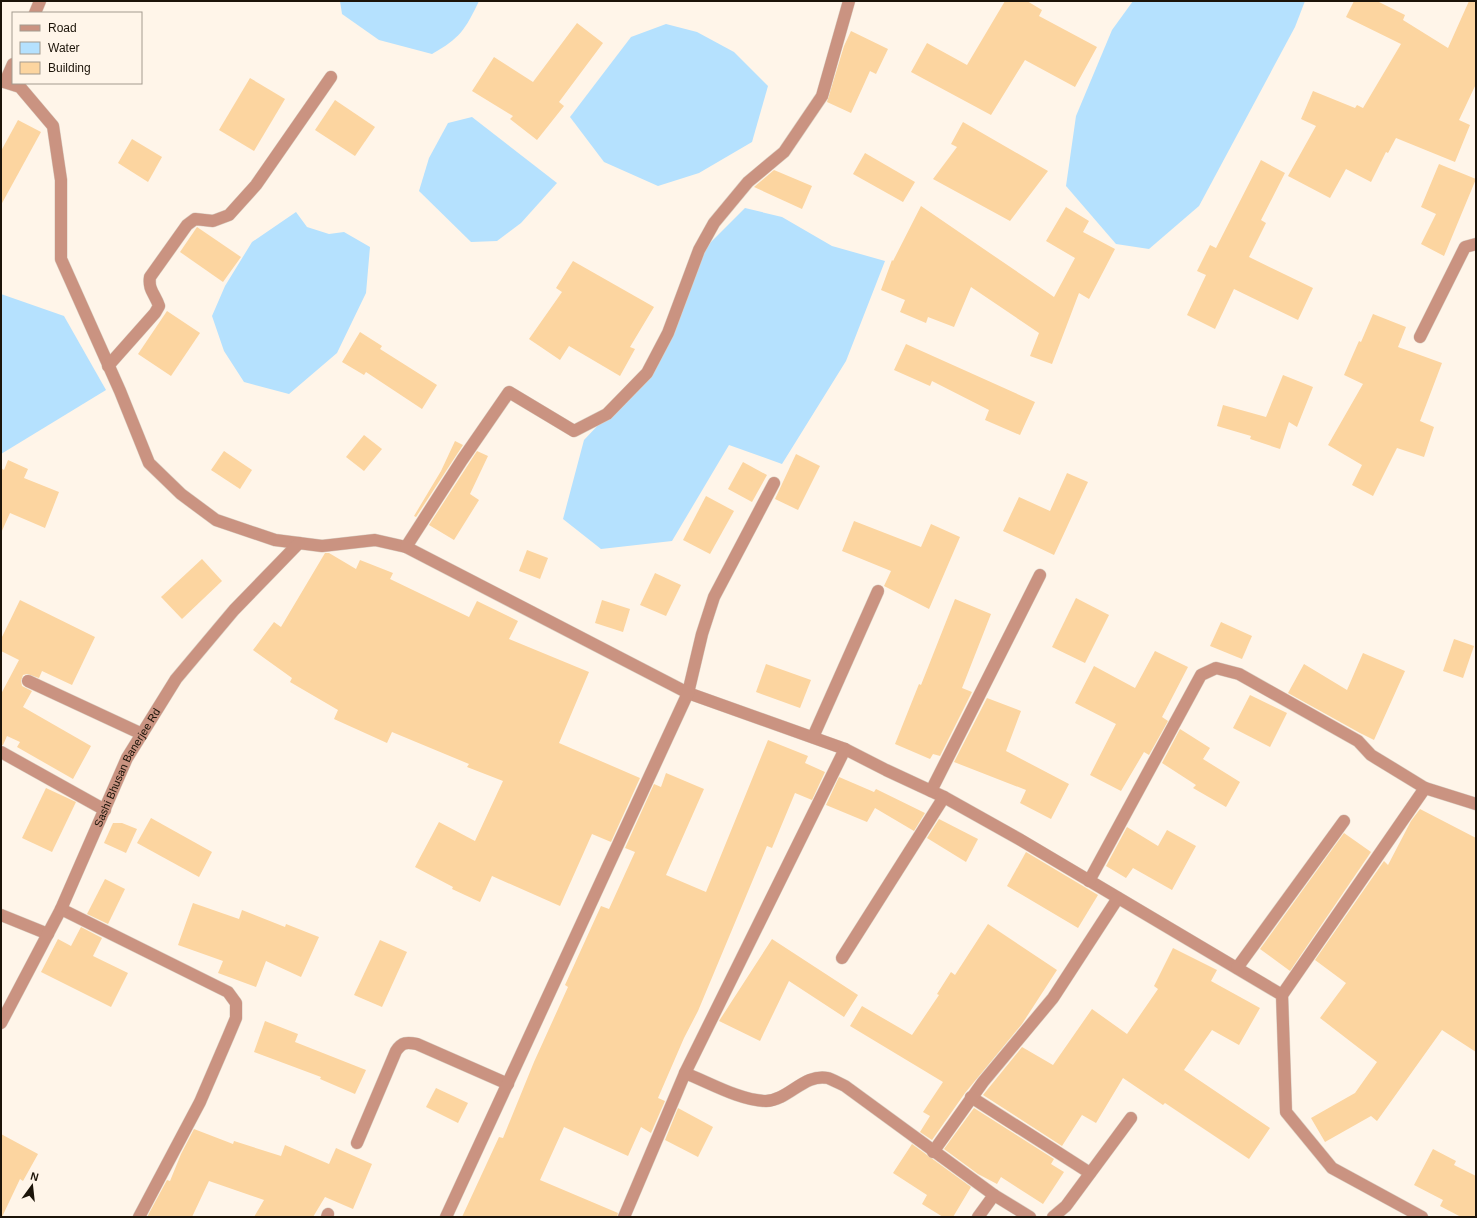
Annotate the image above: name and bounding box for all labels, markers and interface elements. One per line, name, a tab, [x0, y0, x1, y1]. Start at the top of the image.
legend	[12, 12, 142, 84]
text: Road	[48, 21, 77, 35]
text: Water	[48, 41, 80, 55]
text: Building	[48, 61, 91, 75]
street label: Sashi Bhusan Banerjee Rd	[92, 706, 162, 829]
north arrow	[12, 1166, 52, 1206]
text: N	[29, 1170, 40, 1183]

